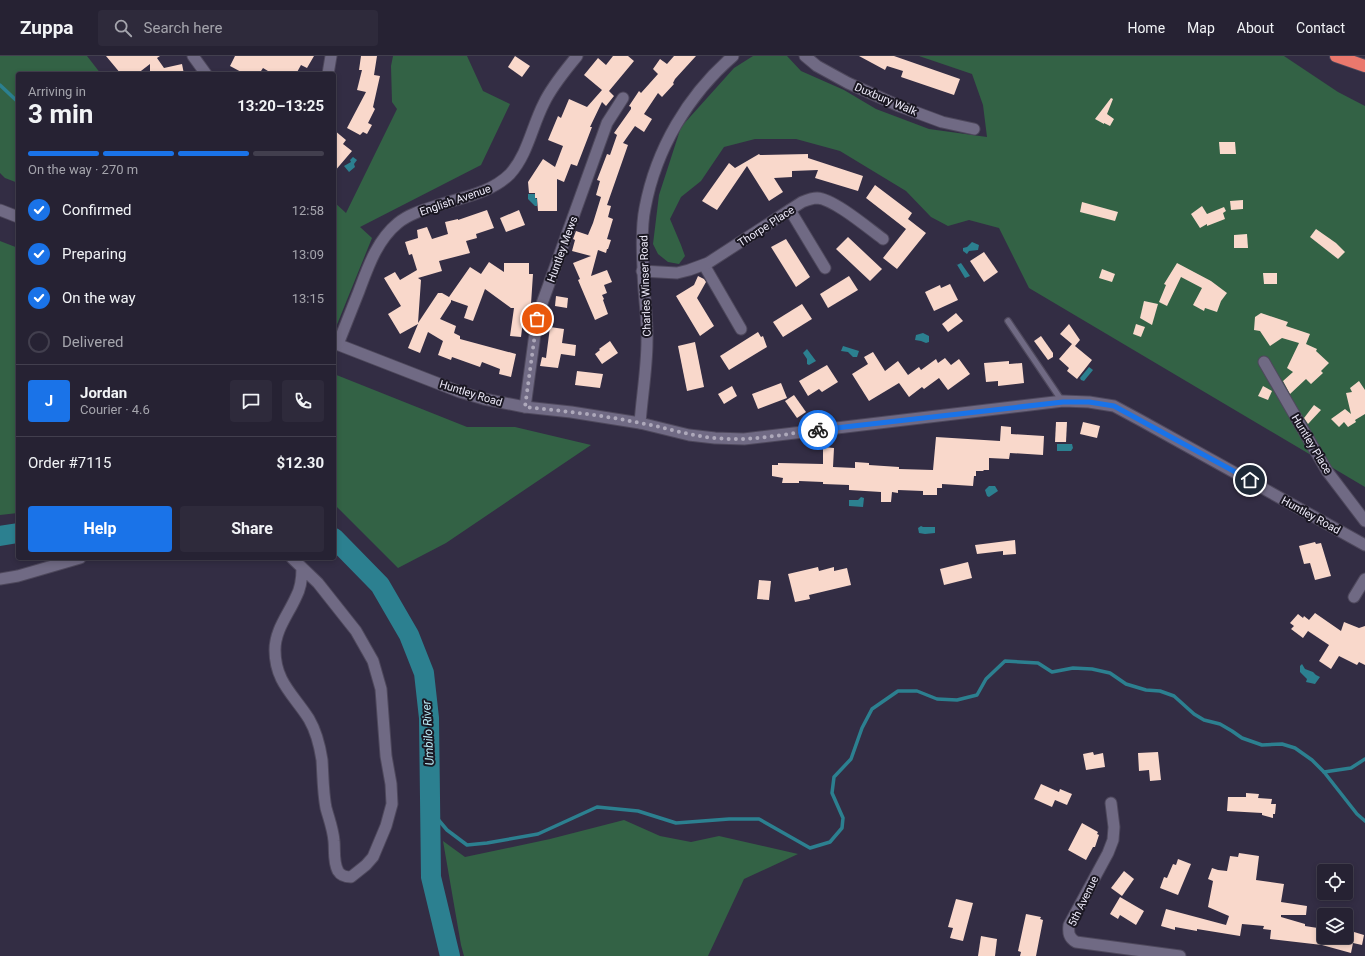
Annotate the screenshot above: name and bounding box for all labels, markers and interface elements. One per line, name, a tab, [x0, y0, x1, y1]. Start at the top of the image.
search box	[98, 10, 378, 46]
text: Zuppa	[20, 16, 74, 39]
icon: search	[112, 17, 134, 39]
text: Search here	[144, 19, 222, 37]
text: Home	[1127, 20, 1165, 36]
text: Map	[1187, 20, 1215, 36]
text: About	[1237, 20, 1274, 36]
text: Contact	[1296, 20, 1345, 36]
street label: Duxbury Walk	[853, 80, 919, 119]
text: Arriving in	[28, 84, 86, 99]
text: 13:20–13:25	[237, 97, 324, 115]
text: 3 min	[28, 99, 93, 129]
text: On the way · 270 m	[28, 162, 138, 177]
street label: English Avenue	[418, 182, 493, 219]
icon: check	[28, 199, 50, 221]
text: Confirmed	[62, 201, 132, 219]
text: 12:58	[292, 203, 324, 218]
street label: Thorpe Place	[736, 203, 797, 249]
street label: Huntley Mews	[545, 214, 581, 284]
street label: Charles Winser Road	[637, 235, 654, 337]
icon: check	[28, 243, 50, 265]
text: Preparing	[62, 245, 126, 263]
text: 13:09	[292, 247, 324, 262]
icon: check	[28, 287, 50, 309]
text: On the way	[62, 289, 136, 307]
text: 13:15	[292, 291, 324, 306]
pin	[520, 302, 554, 336]
icon: bag	[526, 308, 548, 330]
text: Delivered	[62, 333, 124, 351]
street label: Huntley Road	[438, 378, 504, 409]
button: chat	[230, 380, 272, 422]
button: phone	[282, 380, 324, 422]
text: Jordan	[80, 384, 127, 402]
text: J	[45, 392, 53, 410]
text: Courier · 4.6	[80, 402, 150, 417]
courier	[798, 410, 838, 450]
street label: Huntley Place	[1289, 412, 1335, 477]
icon: bike	[807, 419, 829, 441]
text: Order #7115	[28, 454, 111, 472]
text: $12.30	[277, 454, 324, 472]
pin	[1233, 463, 1267, 497]
icon: home	[1239, 469, 1261, 491]
street label: Huntley Road	[1279, 494, 1342, 537]
button: Help	[28, 506, 172, 552]
button: Share	[180, 506, 324, 552]
water label: Umbilo River	[419, 699, 437, 766]
map controls	[1317, 864, 1353, 944]
button: locate	[1317, 864, 1353, 900]
street label: 5th Avenue	[1066, 874, 1101, 929]
button: layers	[1317, 908, 1353, 944]

